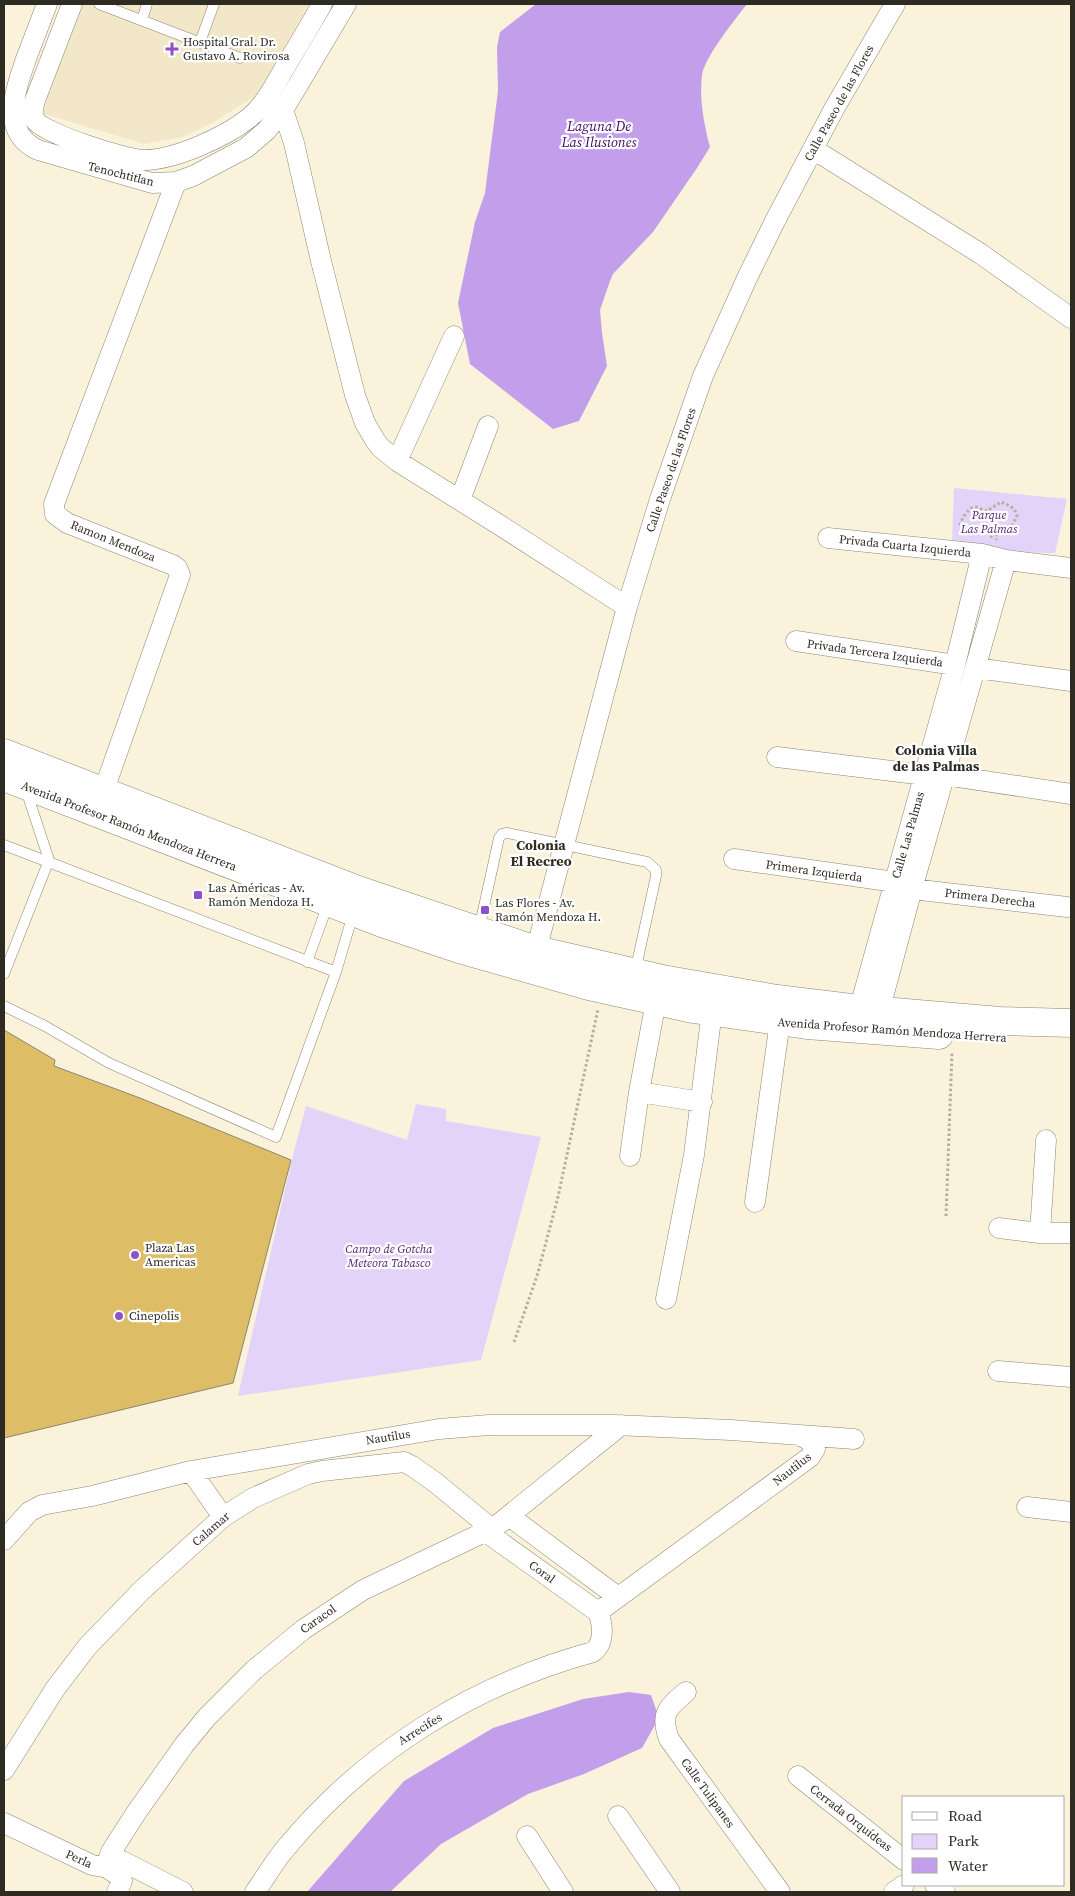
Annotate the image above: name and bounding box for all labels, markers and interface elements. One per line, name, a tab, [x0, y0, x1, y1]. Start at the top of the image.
place label: Hospital Gral. Dr. Gustavo A. Rovirosa	[183, 34, 290, 64]
marker: Hospital Gral. Dr. Gustavo A. Rovirosa	[165, 42, 179, 56]
street label: Calle Paseo de las Flores	[800, 42, 878, 164]
water label: Laguna De Las Ilusiones	[561, 116, 637, 152]
street label: Tenochtitlan	[86, 158, 156, 190]
street label: Calle Paseo de las Flores	[642, 406, 700, 534]
park label: Parque Las Palmas	[960, 507, 1018, 537]
street label: Ramon Mendoza	[68, 517, 159, 566]
street label: Privada Cuarta Izquierda	[838, 531, 973, 561]
street label: Privada Tercera Izquierda	[806, 636, 945, 671]
district label: Colonia Villa de las Palmas	[893, 740, 980, 776]
street label: Avenida Profesor Ramón Mendoza Herrera	[19, 777, 240, 875]
street label: Calle Las Palmas	[888, 790, 928, 880]
district label: Colonia El Recreo	[510, 835, 572, 871]
street label: Primera Izquierda	[765, 856, 864, 886]
place label: Las Américas - Av. Ramón Mendoza H.	[208, 880, 314, 910]
street label: Primera Derecha	[944, 885, 1037, 912]
marker: Las Américas - Av. Ramón Mendoza H.	[192, 889, 204, 901]
place label: Las Flores - Av. Ramón Mendoza H.	[495, 895, 601, 925]
marker: Las Flores - Av. Ramón Mendoza H.	[479, 904, 491, 916]
street label: Avenida Profesor Ramón Mendoza Herrera	[777, 1014, 1008, 1046]
place label: Plaza Las Americas	[145, 1240, 196, 1270]
park label: Campo de Gotcha Meteora Tabasco	[345, 1241, 433, 1271]
marker: Plaza Las Americas	[129, 1249, 141, 1261]
place label: Cinepolis	[129, 1308, 179, 1324]
marker: Cinepolis	[113, 1310, 125, 1322]
street label: Nautilus	[365, 1426, 411, 1448]
street label: Nautilus	[769, 1449, 815, 1489]
street label: Calamar	[189, 1508, 233, 1550]
street label: Coral	[526, 1557, 559, 1587]
street label: Caracol	[297, 1601, 340, 1637]
street label: Arrecifes	[395, 1709, 445, 1749]
street label: Calle Tulipanes	[677, 1755, 739, 1831]
street label: Cerrada Orquídeas	[807, 1781, 895, 1855]
legend	[902, 1796, 1065, 1886]
text: Road	[948, 1805, 982, 1826]
text: Park	[948, 1830, 980, 1851]
street label: Perla	[63, 1846, 96, 1872]
text: Water	[948, 1855, 989, 1876]

